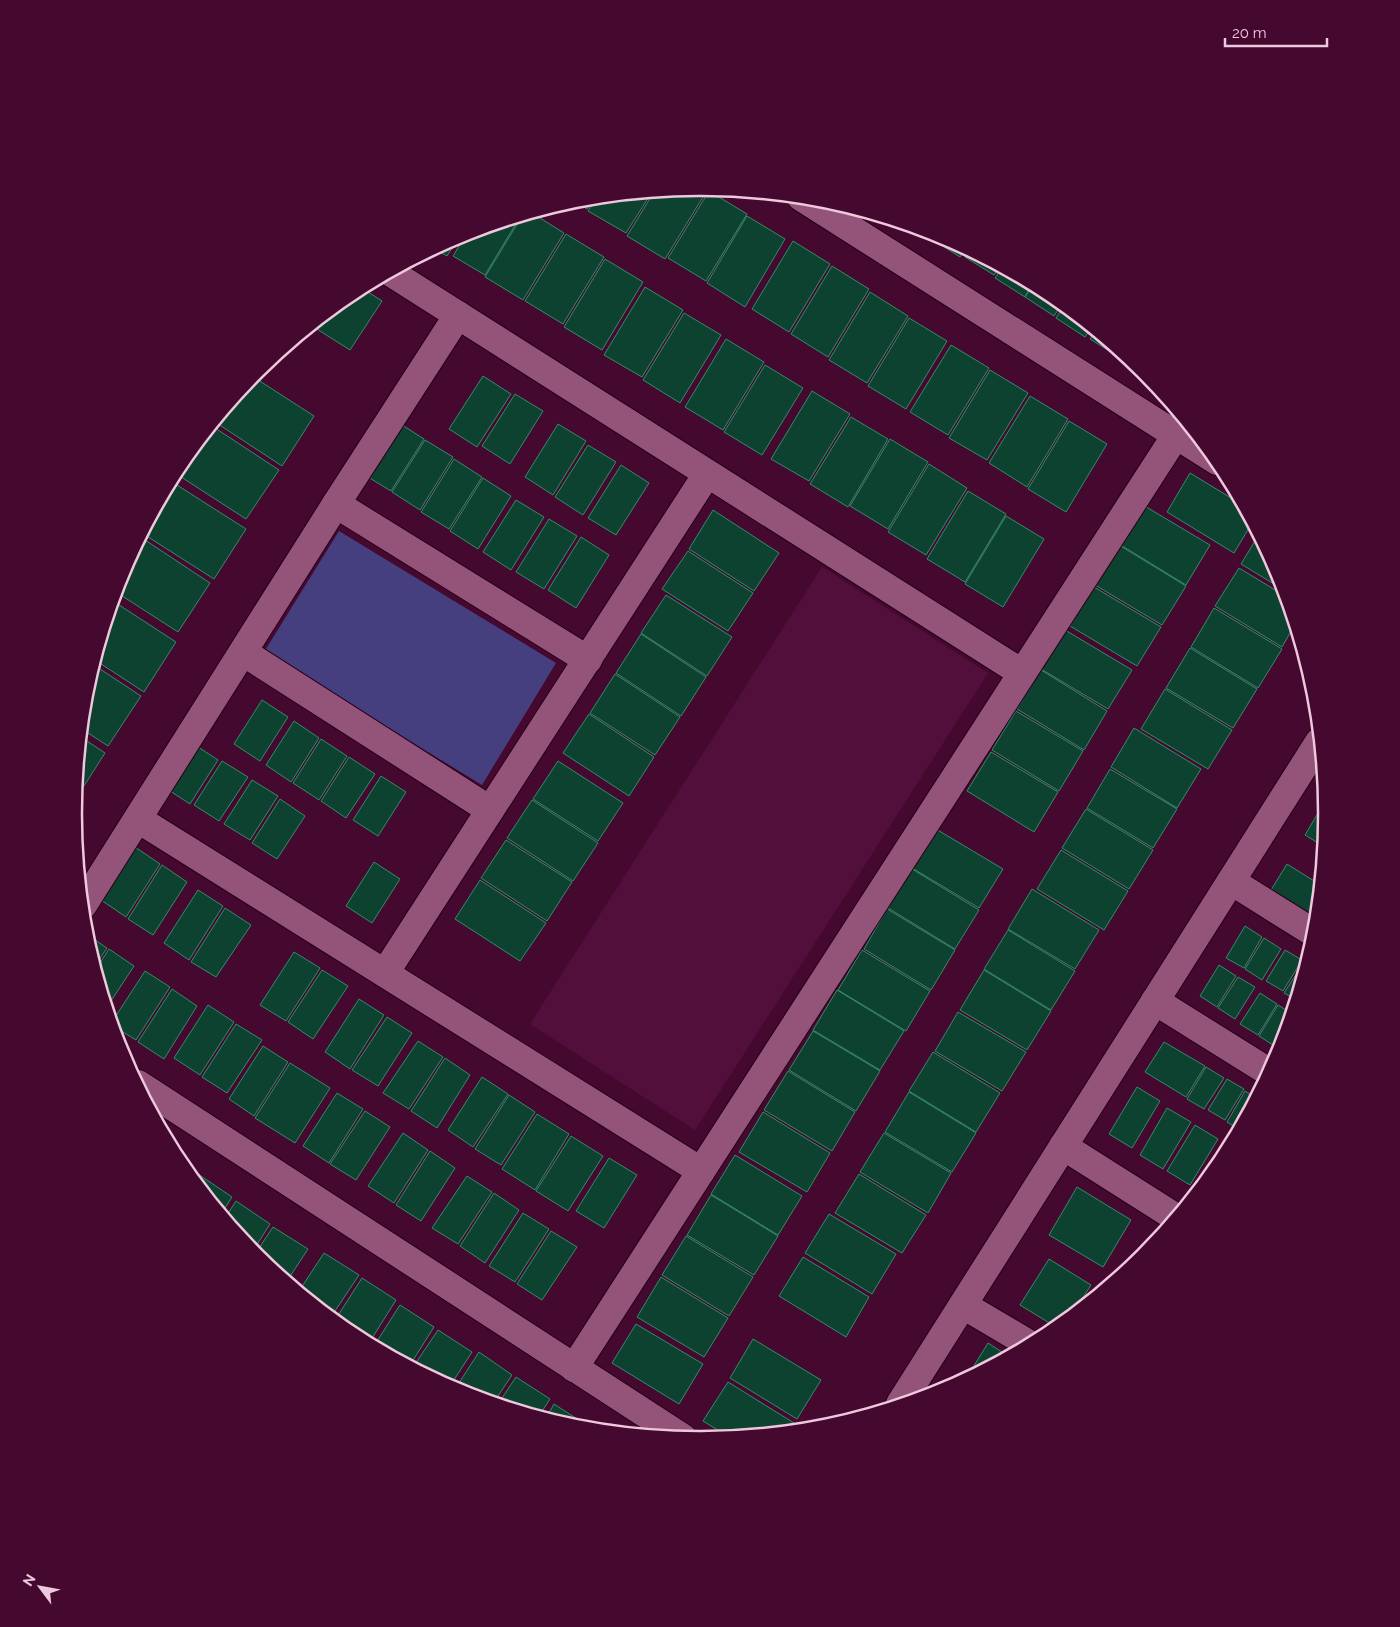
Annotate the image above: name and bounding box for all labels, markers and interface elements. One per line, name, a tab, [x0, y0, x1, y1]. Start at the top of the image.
scale bar	[1225, 15, 1328, 47]
text: 20 m	[1232, 24, 1267, 42]
north arrow	[15, 1562, 65, 1612]
text: N	[19, 1571, 39, 1589]

